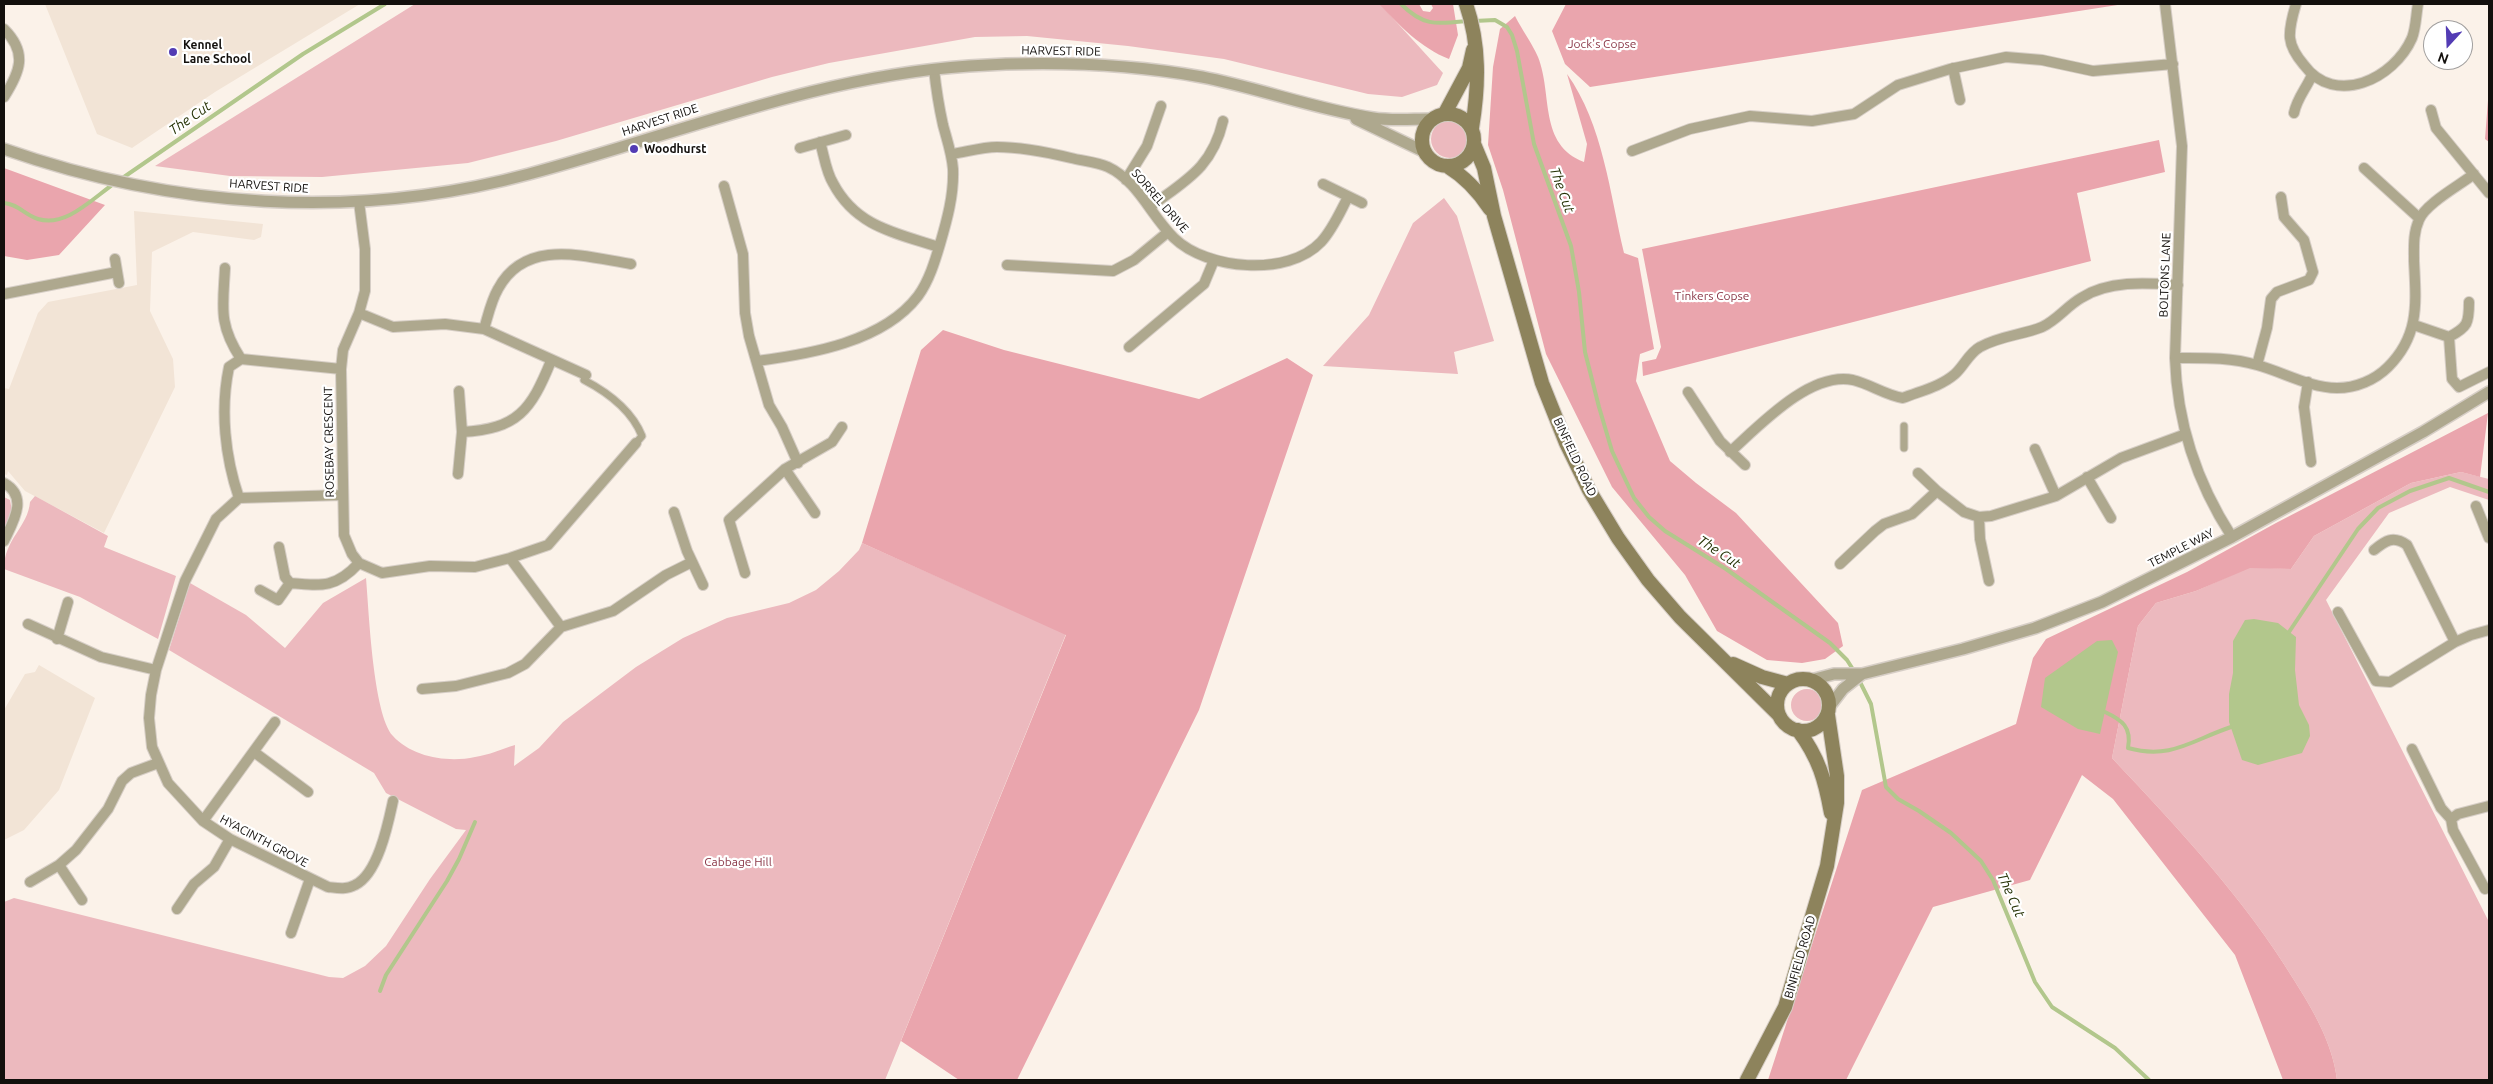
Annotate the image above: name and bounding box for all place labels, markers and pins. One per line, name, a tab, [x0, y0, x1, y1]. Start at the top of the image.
place label: Kennel Lane School	[183, 38, 251, 66]
marker: Kennel Lane School	[167, 46, 179, 58]
place label: Woodhurst	[644, 142, 706, 156]
marker: Woodhurst	[628, 143, 640, 155]

